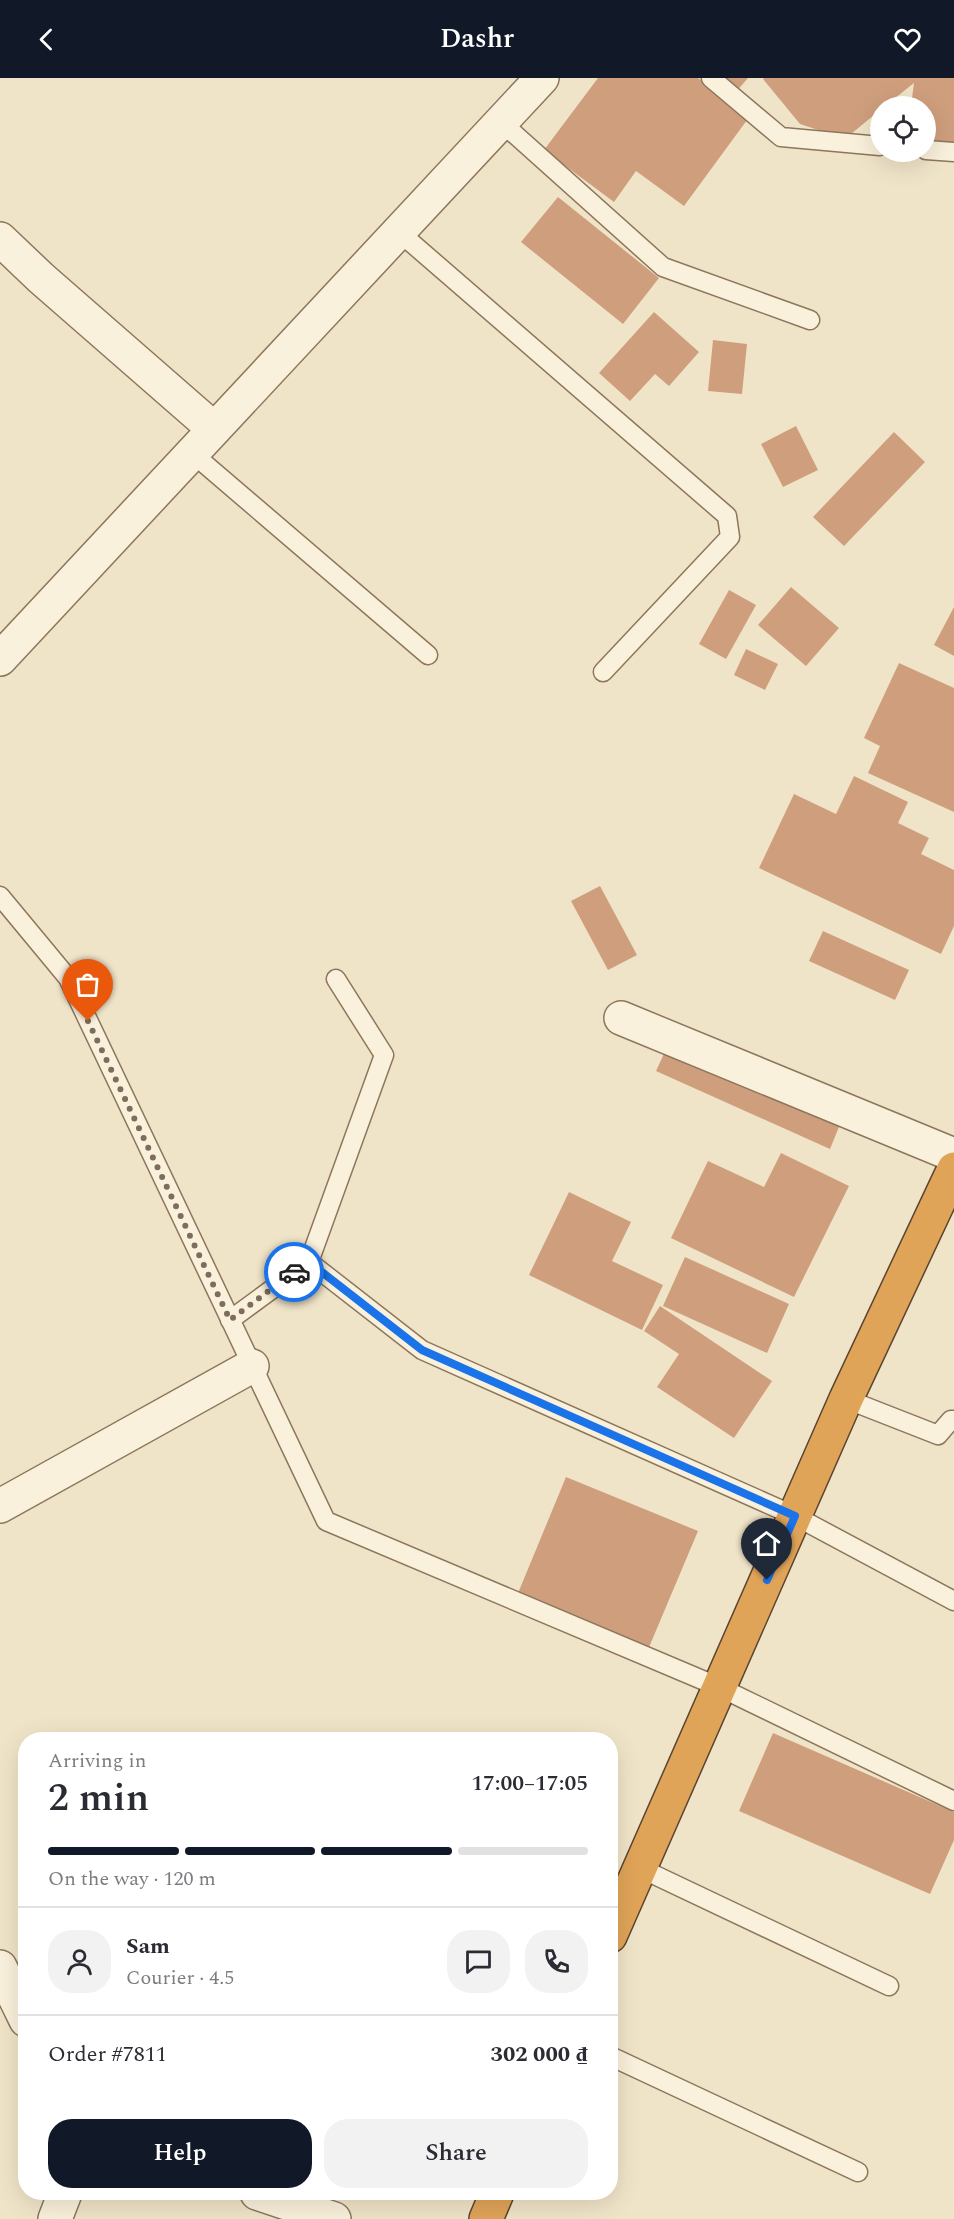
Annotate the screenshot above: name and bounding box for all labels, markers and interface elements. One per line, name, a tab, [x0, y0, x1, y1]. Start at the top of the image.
text: Dashr	[440, 18, 514, 60]
icon: back	[30, 23, 63, 56]
icon: heart	[891, 23, 924, 56]
map controls	[870, 96, 936, 162]
button: locate	[870, 96, 936, 162]
pin	[62, 959, 113, 1021]
icon: bag	[71, 968, 104, 1001]
courier	[264, 1242, 324, 1302]
icon: car	[278, 1256, 311, 1289]
pin	[741, 1518, 792, 1580]
icon: home	[750, 1527, 783, 1560]
text: Arriving in	[48, 1746, 146, 1776]
text: 17:00–17:05	[471, 1767, 588, 1800]
text: 2 min	[48, 1769, 149, 1828]
text: On the way · 120 m	[48, 1864, 216, 1894]
button: person	[48, 1930, 111, 1993]
text: Sam	[126, 1930, 170, 1963]
button: chat	[447, 1930, 510, 1993]
button: phone	[525, 1930, 588, 1993]
text: Courier · 4.5	[126, 1963, 234, 1993]
text: Order #7811	[48, 2038, 167, 2071]
text: 302 000 ₫	[491, 2038, 588, 2071]
button: Help	[48, 2119, 312, 2188]
button: Share	[324, 2119, 588, 2188]

